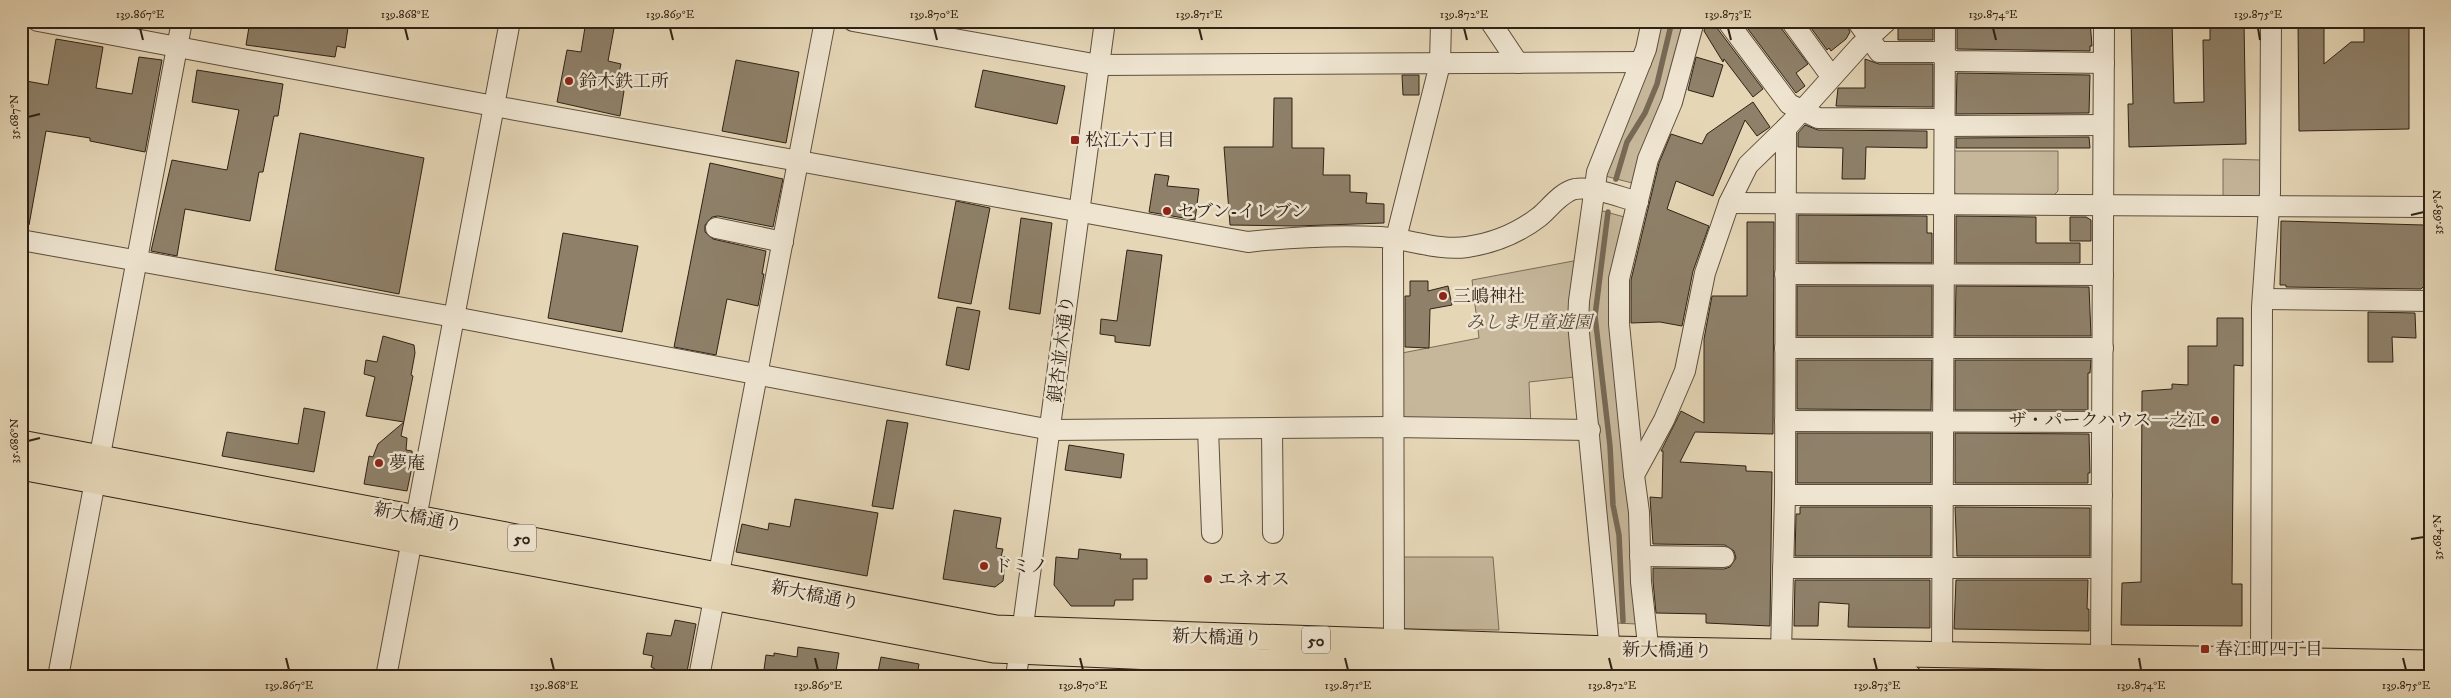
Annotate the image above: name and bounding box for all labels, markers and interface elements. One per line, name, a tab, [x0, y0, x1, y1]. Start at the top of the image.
text: 139.867°E	[116, 7, 165, 22]
text: 139.868°E	[381, 7, 430, 22]
text: 139.869°E	[646, 7, 695, 22]
text: 139.870°E	[910, 7, 959, 22]
text: 139.871°E	[1176, 7, 1223, 22]
text: 139.872°E	[1440, 7, 1489, 22]
text: 139.873°E	[1705, 7, 1752, 22]
text: 139.874°E	[1968, 7, 2018, 22]
text: 139.875°E	[2234, 7, 2283, 22]
place label: 鈴木鉄工所	[579, 71, 669, 93]
marker: 鈴木鉄工所	[563, 75, 575, 87]
text: 35.687°N	[7, 94, 22, 140]
place label: 松江六丁目	[1085, 130, 1175, 152]
marker: 松江六丁目	[1069, 134, 1081, 146]
text: 35.685°N	[2430, 189, 2445, 234]
place label: セブン-イレブン	[1177, 201, 1309, 223]
marker: セブン-イレブン	[1161, 205, 1173, 217]
place label: 三嶋神社	[1453, 286, 1525, 308]
marker: 三嶋神社	[1437, 290, 1449, 302]
street label: 銀杏並木通り	[1044, 294, 1079, 404]
park label: みしま児童遊園	[1466, 312, 1595, 334]
place label: ザ・パークハウス一之江	[2009, 410, 2205, 432]
marker: ザ・パークハウス一之江	[2209, 414, 2221, 426]
text: 35.686°N	[7, 418, 22, 464]
place label: 夢庵	[389, 453, 425, 475]
marker: 夢庵	[373, 457, 385, 469]
street label: 新大橋通り	[372, 499, 464, 537]
text: 35.684°N	[2430, 514, 2445, 560]
road number: 50	[508, 524, 536, 552]
place label: ドミノ	[994, 556, 1048, 578]
marker: ドミノ	[978, 560, 990, 572]
place label: エネオス	[1218, 569, 1290, 591]
marker: エネオス	[1202, 573, 1214, 585]
street label: 新大橋通り	[769, 577, 861, 615]
street label: 新大橋通り	[1172, 625, 1262, 651]
road number: 50	[1302, 626, 1330, 654]
street label: 新大橋通り	[1622, 639, 1712, 663]
place label: 春江町四丁目	[2215, 639, 2323, 661]
marker: 春江町四丁目	[2199, 643, 2211, 655]
text: 139.867°E	[265, 678, 314, 693]
text: 139.868°E	[530, 678, 579, 693]
text: 139.869°E	[794, 678, 843, 693]
text: 139.870°E	[1059, 678, 1108, 693]
text: 139.871°E	[1325, 678, 1372, 693]
text: 139.872°E	[1588, 678, 1637, 693]
text: 139.873°E	[1854, 678, 1901, 693]
text: 139.874°E	[2116, 678, 2166, 693]
text: 139.875°E	[2382, 678, 2431, 693]

